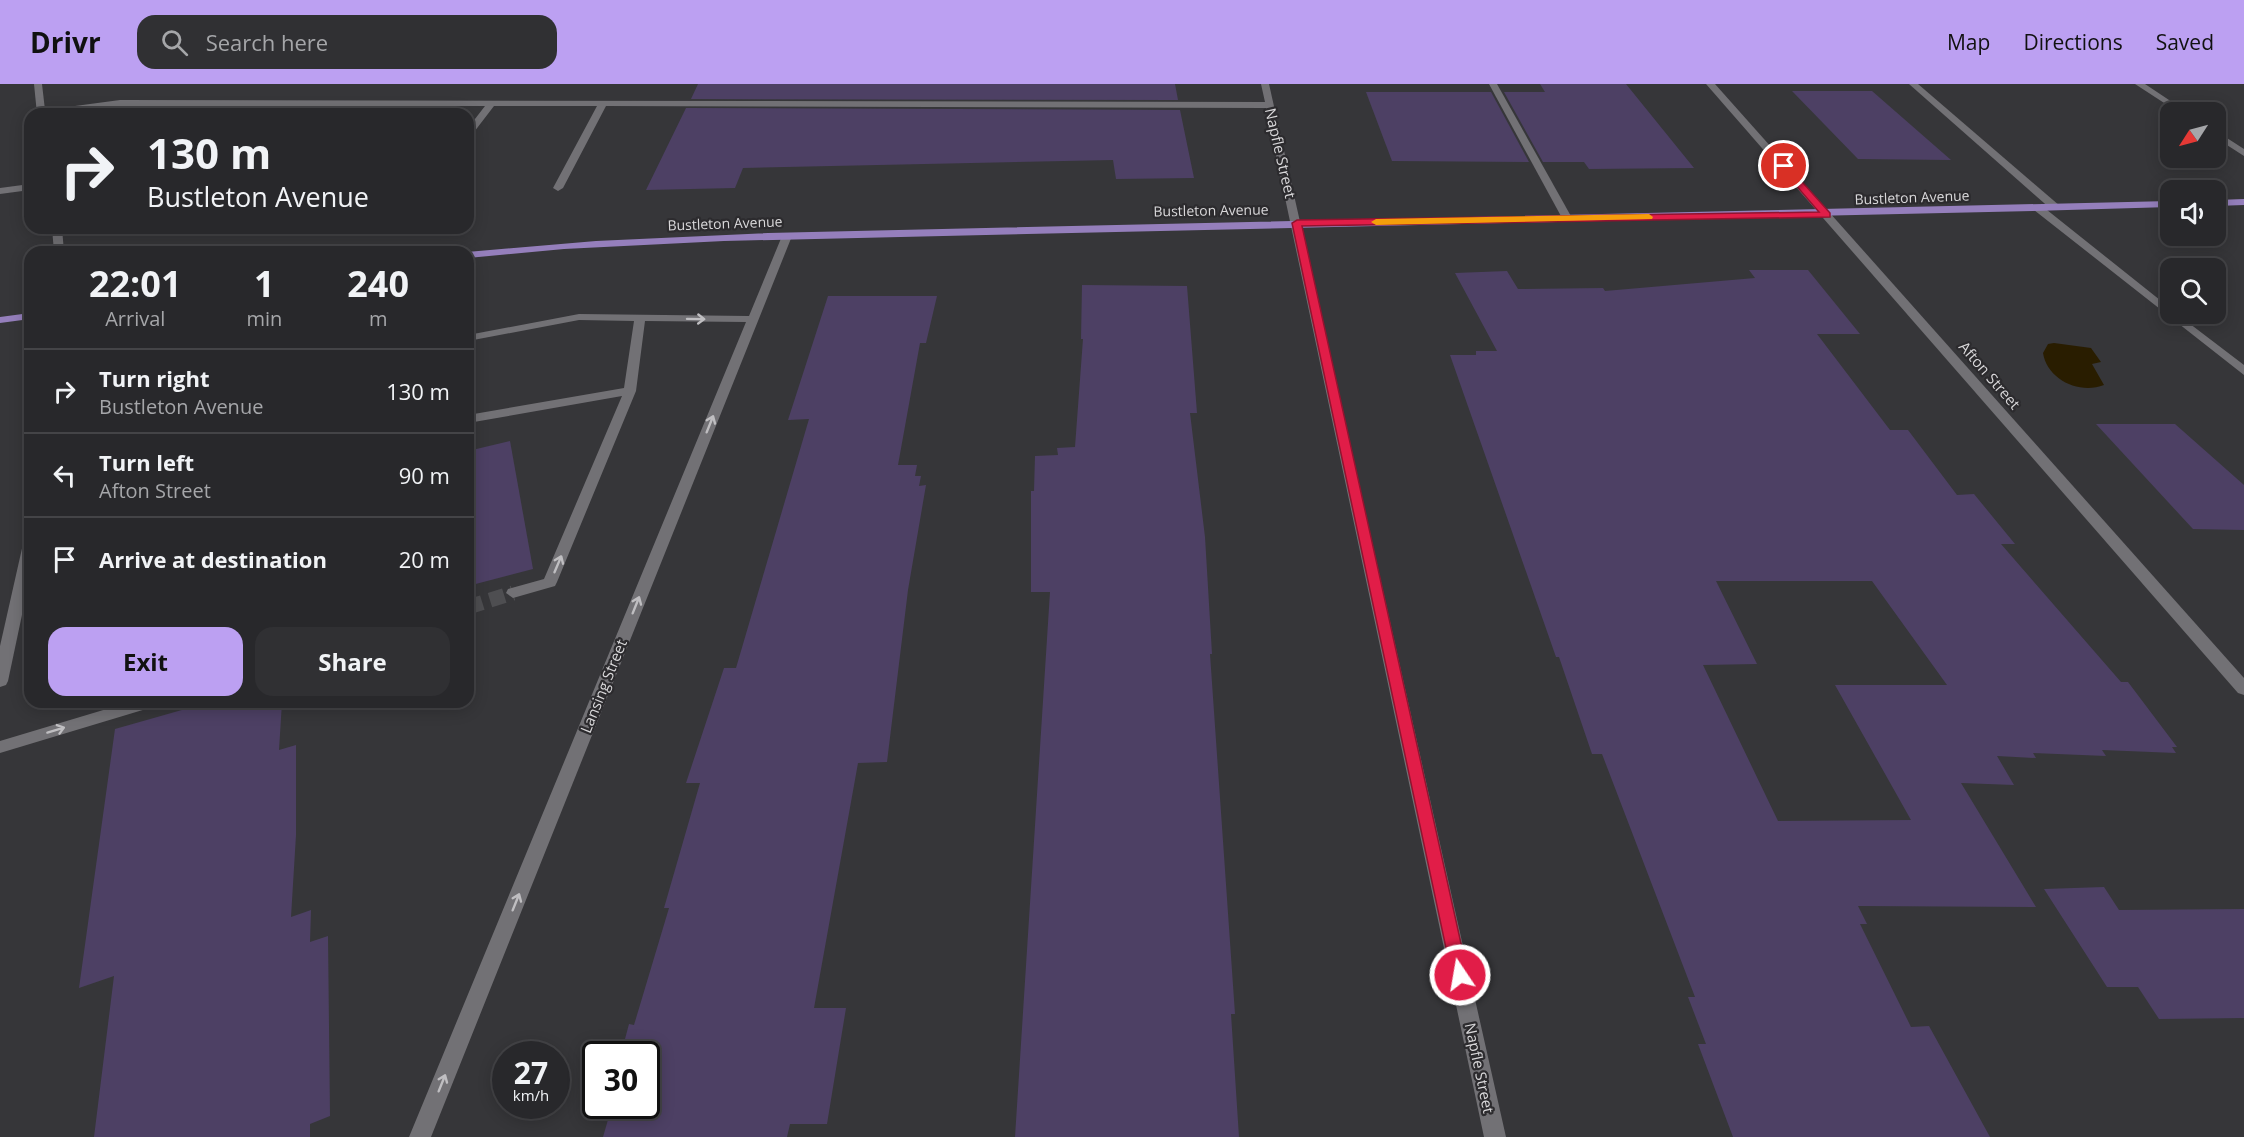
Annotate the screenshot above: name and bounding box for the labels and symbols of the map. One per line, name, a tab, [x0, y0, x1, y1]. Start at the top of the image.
north arrow	[2160, 102, 2226, 168]
street label: Napfle Street	[1261, 106, 1301, 200]
pin	[1758, 140, 1809, 191]
street label: Bustleton Avenue	[1854, 185, 1970, 209]
street label: Bustleton Avenue	[1153, 199, 1269, 221]
street label: Bustleton Avenue	[667, 211, 783, 235]
one-way arrow	[685, 313, 705, 325]
street label: Afton Street	[1955, 337, 2025, 413]
one-way arrow	[705, 415, 716, 434]
one-way arrow	[553, 555, 564, 573]
one-way arrow	[631, 596, 642, 614]
street label: Lansing Street	[575, 636, 631, 736]
one-way arrow	[46, 724, 65, 735]
one-way arrow	[511, 893, 522, 912]
position arrow	[1428, 943, 1492, 1007]
street label: Napfle Street	[1461, 1021, 1499, 1115]
speed limit sign: 30	[582, 1041, 660, 1119]
one-way arrow	[437, 1074, 448, 1093]

